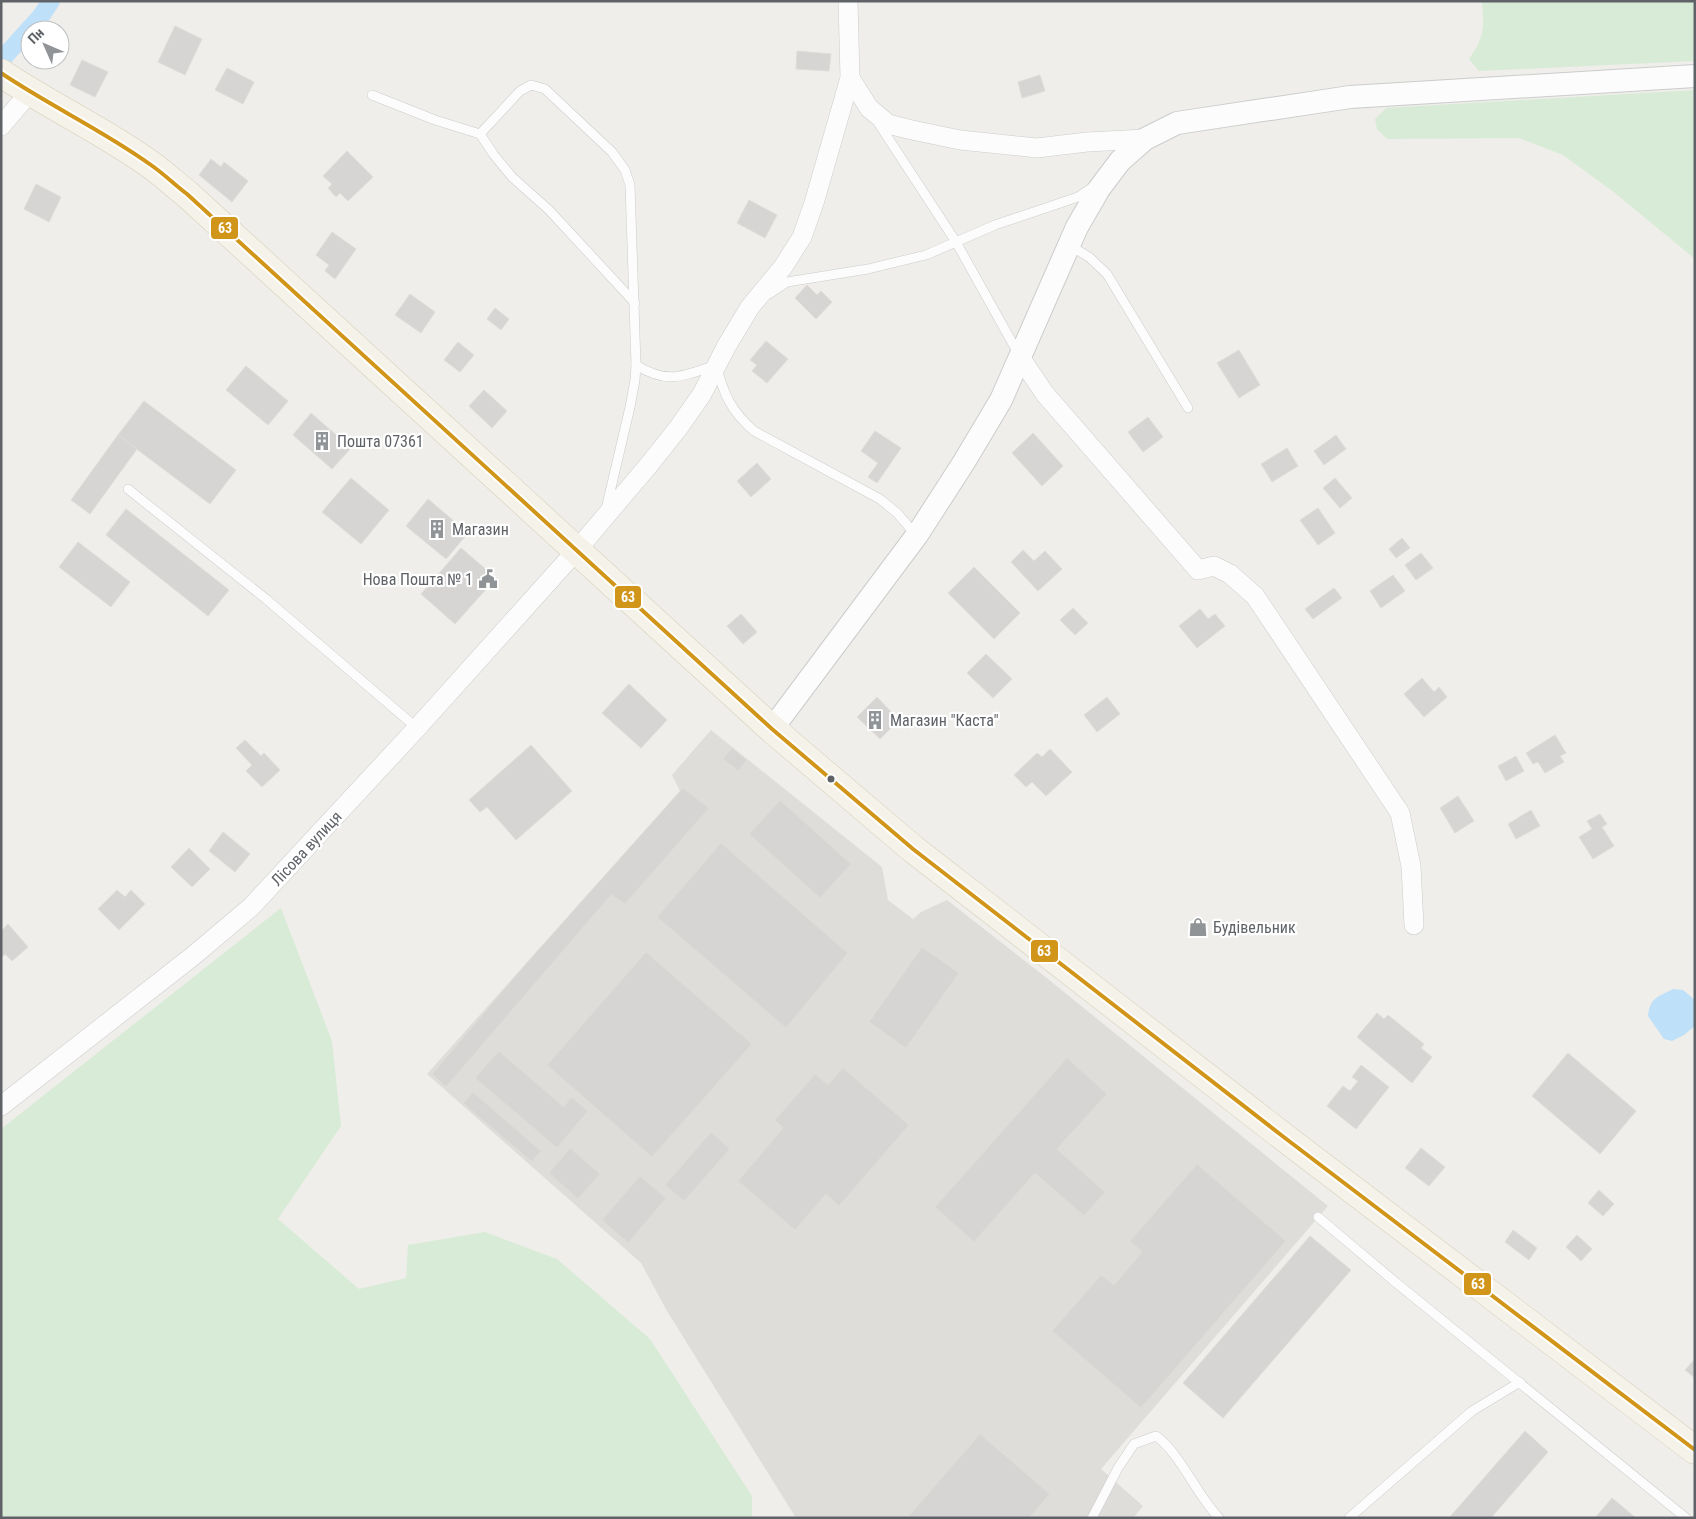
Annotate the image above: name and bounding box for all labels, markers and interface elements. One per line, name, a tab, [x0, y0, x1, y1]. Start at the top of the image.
north arrow	[20, 20, 70, 70]
text: Пн	[25, 25, 47, 47]
line badge: 63	[210, 216, 239, 240]
text: 63	[218, 220, 232, 236]
building icon: Пошта 07361	[311, 430, 333, 452]
place label: Пошта 07361	[337, 432, 424, 451]
building icon: Магазин	[426, 518, 448, 540]
place label: Магазин	[452, 520, 509, 539]
public building icon: Нова Пошта № 1	[477, 568, 499, 590]
place label: Нова Пошта № 1	[363, 570, 473, 589]
line badge: 63	[614, 585, 642, 609]
text: 63	[621, 589, 635, 605]
building icon: Магазин "Каста"	[864, 709, 886, 731]
place label: Магазин "Каста"	[890, 711, 999, 730]
unlabelled marker	[826, 774, 836, 784]
street label: Лісова вулиця	[267, 807, 346, 890]
shop icon: Будівельник	[1187, 916, 1209, 938]
place label: Будівельник	[1213, 918, 1296, 937]
line badge: 63	[1030, 939, 1059, 963]
text: 63	[1037, 943, 1051, 959]
line badge: 63	[1463, 1272, 1492, 1296]
text: 63	[1471, 1276, 1485, 1292]

